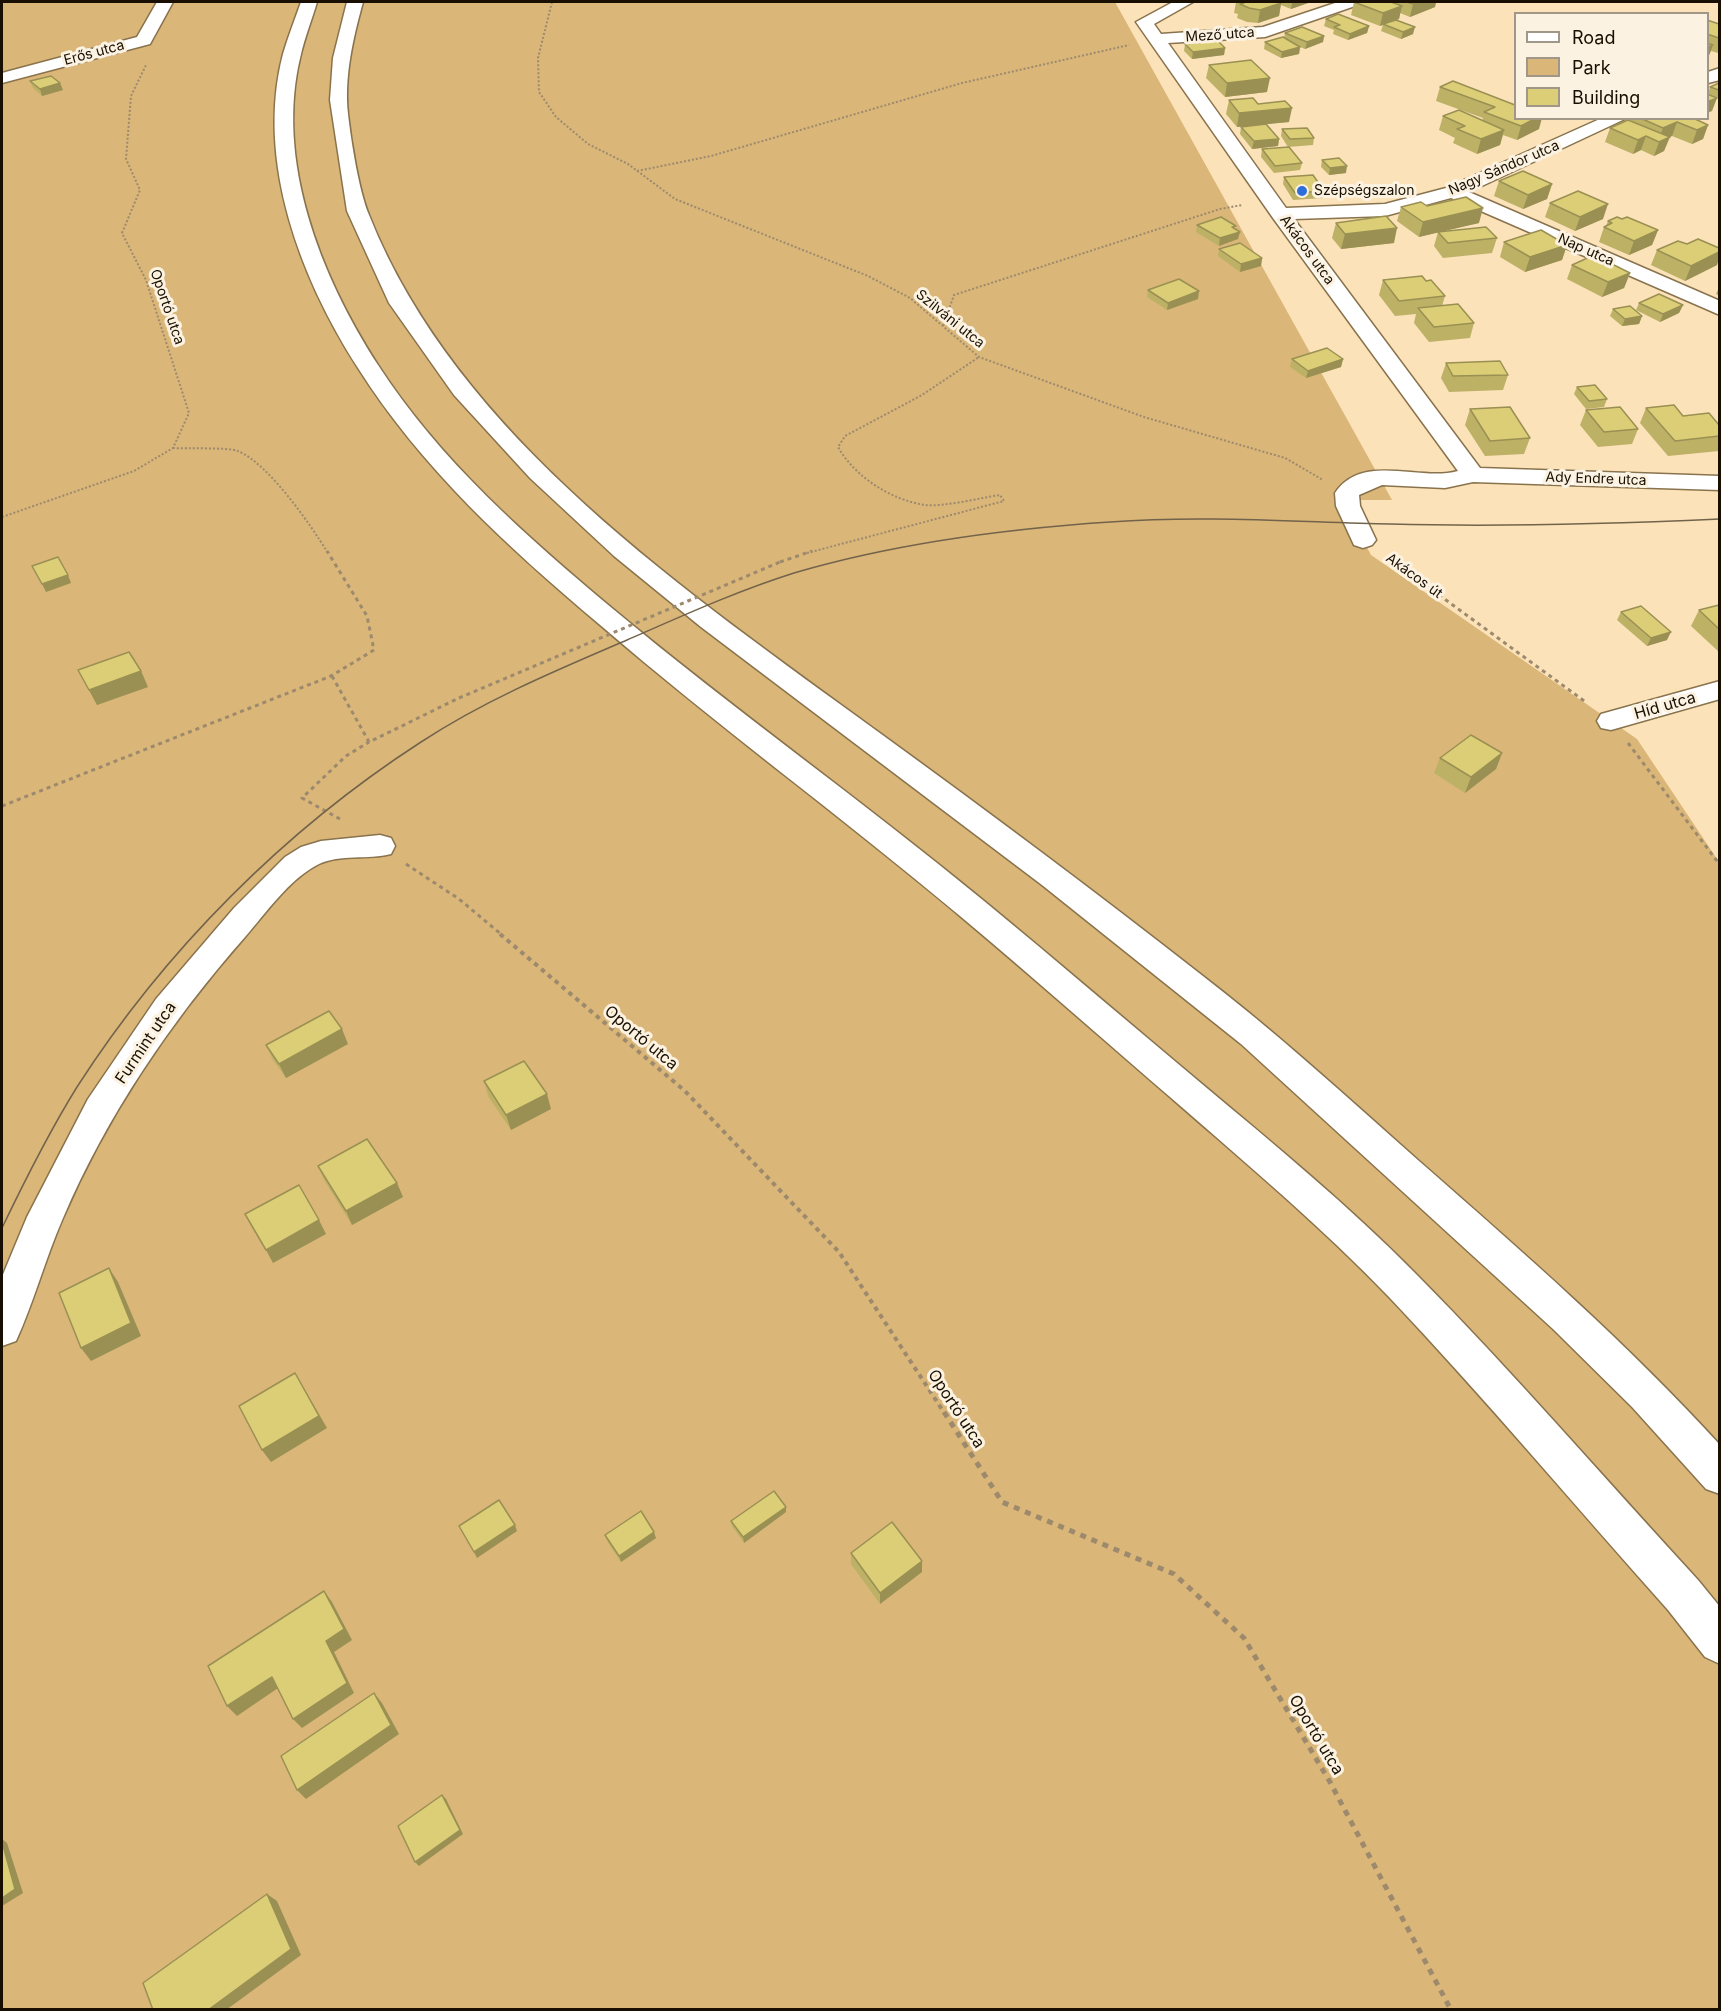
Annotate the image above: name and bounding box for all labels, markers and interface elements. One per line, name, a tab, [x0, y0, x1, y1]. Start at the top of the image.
legend	[1514, 12, 1709, 120]
street label: Mező utca	[1185, 24, 1255, 46]
text: Road	[1572, 27, 1615, 48]
street label: Erős utca	[62, 37, 126, 69]
text: Park	[1572, 57, 1611, 78]
text: Building	[1572, 87, 1640, 108]
street label: Nagy Sándor utca	[1446, 137, 1562, 199]
place label: Szépségszalon	[1314, 183, 1414, 199]
marker: Szépségszalon	[1295, 184, 1309, 198]
street label: Akácos utca	[1276, 212, 1338, 288]
street label: Nap utca	[1555, 230, 1617, 270]
street label: Oportó utca	[146, 267, 188, 347]
street label: Szilváni utca	[912, 286, 988, 352]
street label: Ady Endre utca	[1545, 469, 1647, 489]
street label: Akácos út	[1382, 550, 1446, 602]
street label: Híd utca	[1632, 688, 1698, 724]
street label: Furmint utca	[112, 998, 180, 1088]
street label: Oportó utca	[600, 1002, 682, 1074]
street label: Oportó utca	[923, 1366, 989, 1452]
street label: Oportó utca	[1285, 1692, 1347, 1778]

